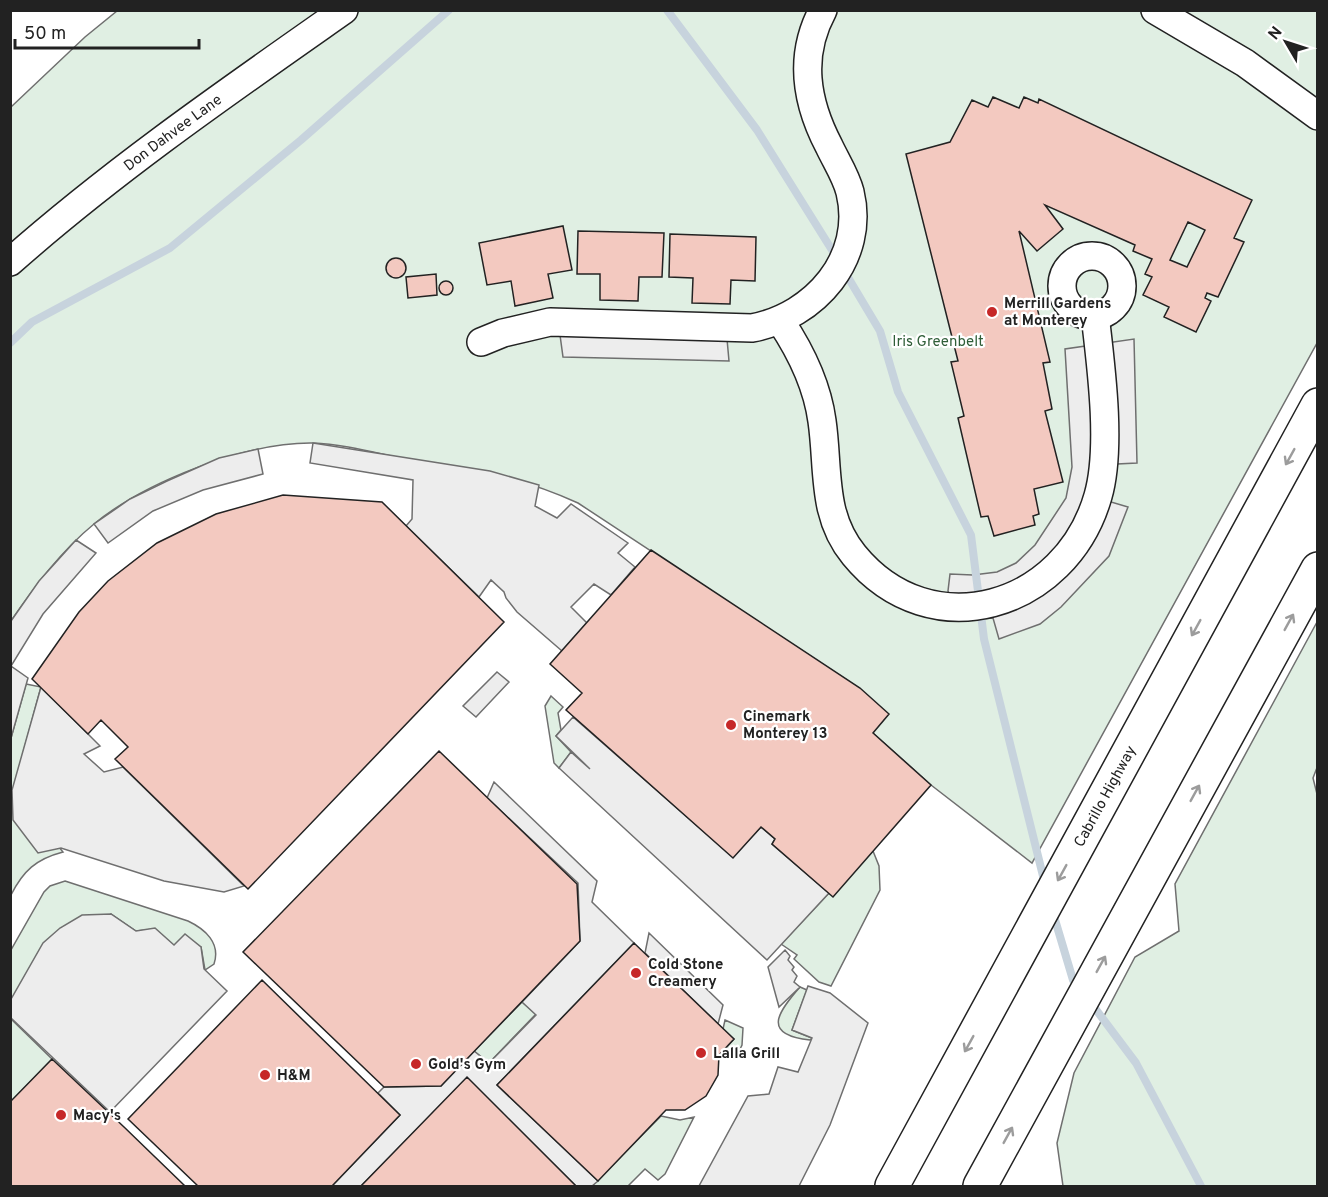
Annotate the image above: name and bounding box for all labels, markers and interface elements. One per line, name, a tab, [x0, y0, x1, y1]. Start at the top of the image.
scale bar	[15, 12, 200, 50]
north arrow	[1256, 12, 1316, 72]
text: 50 m	[24, 23, 66, 46]
text: N	[1265, 23, 1287, 45]
street label: Don Dahvee Lane	[121, 91, 226, 176]
place label: Merrill Gardens at Monterey	[1004, 295, 1111, 331]
marker: Merrill Gardens at Monterey	[985, 305, 999, 319]
park label: Iris Greenbelt	[892, 333, 984, 352]
one-way arrow	[1284, 448, 1296, 465]
one-way arrow	[1283, 614, 1295, 631]
one-way arrow	[1190, 619, 1202, 636]
place label: Cinemark Monterey 13	[743, 708, 828, 744]
marker: Cinemark Monterey 13	[724, 718, 738, 732]
street label: Cabrillo Highway	[1071, 743, 1141, 851]
one-way arrow	[1189, 785, 1201, 802]
one-way arrow	[1056, 864, 1068, 881]
place label: Cold Stone Creamery	[648, 956, 723, 992]
one-way arrow	[1096, 956, 1108, 973]
marker: Cold Stone Creamery	[629, 966, 643, 980]
one-way arrow	[963, 1035, 975, 1052]
place label: Lalla Grill	[713, 1045, 780, 1064]
marker: Lalla Grill	[694, 1046, 708, 1060]
place label: Gold's Gym	[428, 1056, 506, 1075]
marker: Gold's Gym	[409, 1057, 423, 1071]
place label: H&M	[277, 1067, 311, 1086]
marker: H&M	[258, 1068, 272, 1082]
place label: Macy's	[73, 1107, 121, 1126]
marker: Macy's	[54, 1108, 68, 1122]
one-way arrow	[1002, 1127, 1014, 1144]

